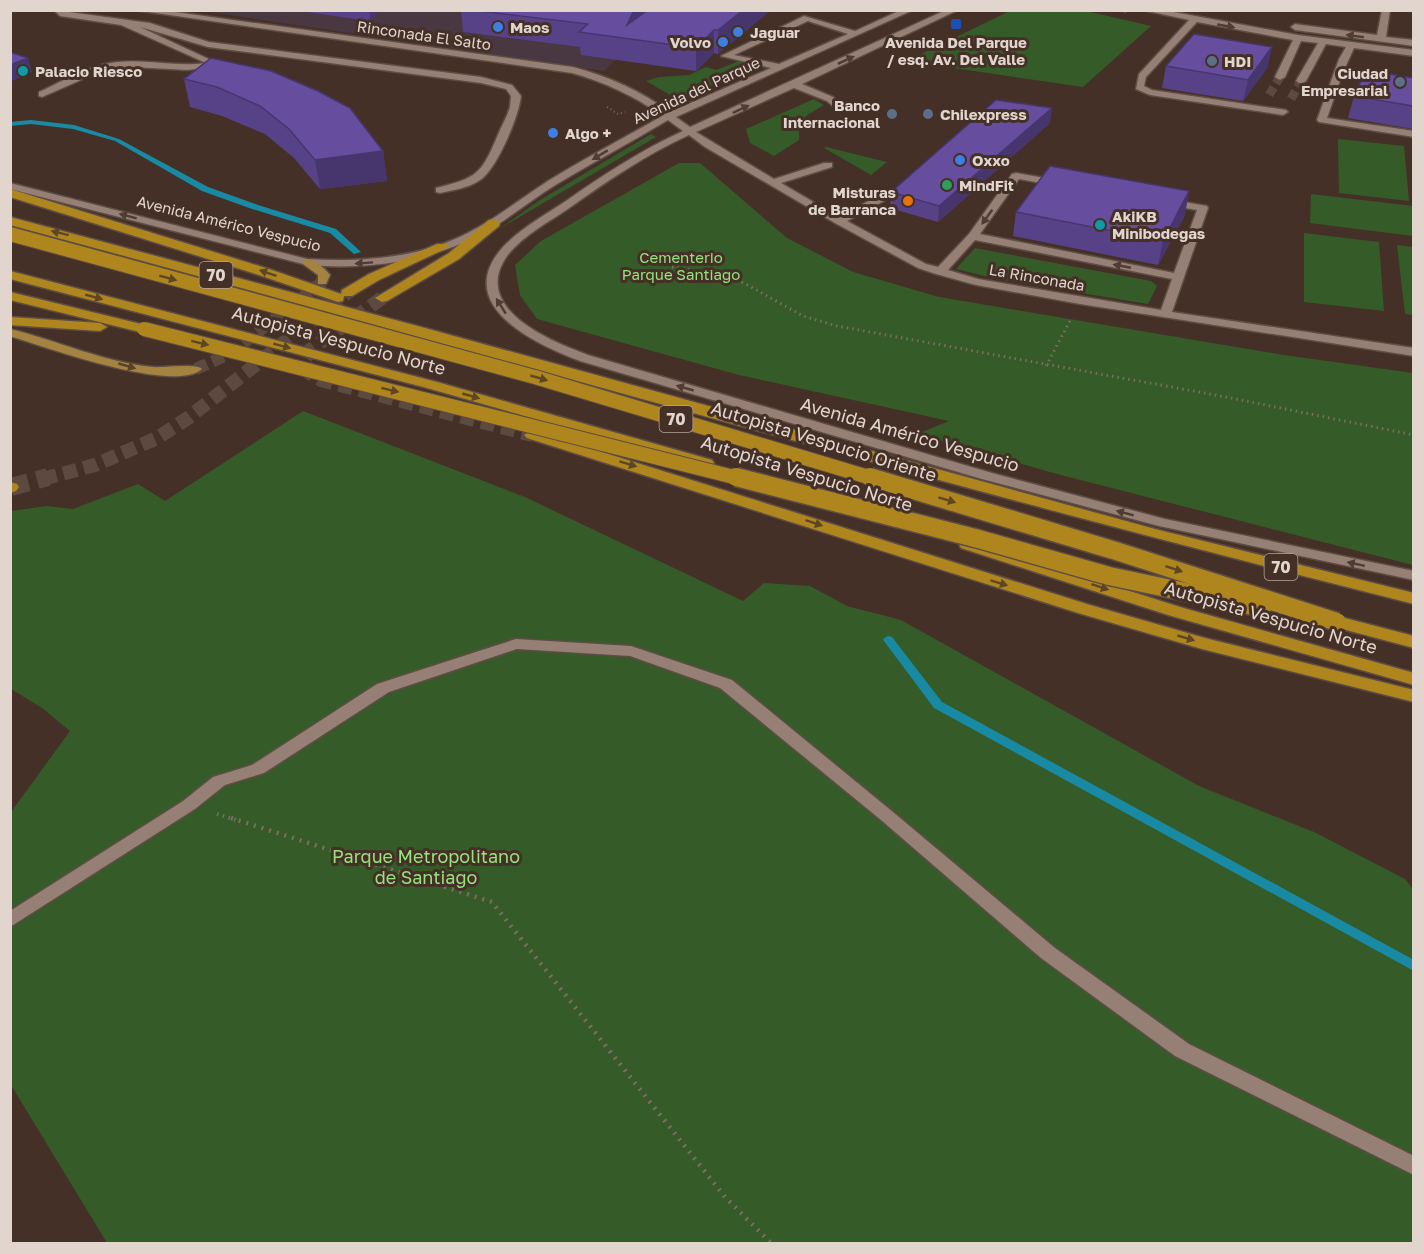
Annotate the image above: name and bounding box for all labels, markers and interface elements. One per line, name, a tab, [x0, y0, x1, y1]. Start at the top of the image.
street label: Rinconada El Salto	[356, 17, 492, 53]
marker: Avenida Del Parque / esq. Av. Del Valle	[949, 17, 963, 31]
place label: Maos	[510, 18, 549, 36]
marker: Maos	[491, 20, 505, 34]
one-way arrow	[1216, 21, 1235, 30]
place label: Jaguar	[750, 23, 800, 41]
marker: Jaguar	[731, 25, 745, 39]
one-way arrow	[1346, 31, 1365, 40]
place label: Volvo	[670, 33, 711, 51]
place label: Avenida Del Parque / esq. Av. Del Valle	[885, 33, 1027, 68]
marker: Volvo	[716, 35, 730, 49]
place label: HDI	[1224, 52, 1251, 70]
street label: Avenida del Parque	[630, 53, 763, 127]
marker: HDI	[1205, 54, 1219, 68]
one-way arrow	[838, 55, 856, 65]
place label: Palacio Riesco	[35, 62, 142, 80]
marker: Palacio Riesco	[16, 64, 30, 78]
place label: Ciudad Empresarial	[1301, 64, 1388, 99]
marker: Ciudad Empresarial	[1393, 75, 1407, 89]
place label: Banco Internacional	[783, 96, 880, 131]
one-way arrow	[733, 104, 750, 113]
place label: Chilexpress	[940, 105, 1027, 123]
marker: Banco Internacional	[885, 107, 899, 121]
marker: Chilexpress	[921, 107, 935, 121]
place label: Algo +	[565, 124, 611, 142]
marker: Algo +	[546, 126, 560, 140]
one-way arrow	[591, 150, 608, 160]
place label: Oxxo	[972, 151, 1010, 169]
marker: Oxxo	[953, 153, 967, 167]
place label: MindFit	[959, 176, 1014, 194]
marker: MindFit	[940, 178, 954, 192]
place label: Misturas de Barranca	[808, 183, 896, 218]
street label: Avenida Américo Vespucio	[135, 191, 323, 255]
marker: Misturas de Barranca	[901, 194, 915, 208]
place label: AkiKB Minibodegas	[1112, 207, 1205, 242]
one-way arrow	[981, 208, 993, 224]
one-way arrow	[119, 210, 137, 220]
marker: AkiKB Minibodegas	[1093, 218, 1107, 232]
one-way arrow	[51, 228, 69, 238]
park label: Cementerio Parque Santiago	[622, 248, 740, 283]
one-way arrow	[354, 258, 373, 268]
street label: La Rinconada	[988, 260, 1086, 294]
one-way arrow	[1112, 261, 1131, 270]
road number: 70	[200, 262, 232, 288]
one-way arrow	[258, 268, 276, 277]
one-way arrow	[159, 274, 177, 283]
one-way arrow	[85, 293, 103, 303]
one-way arrow	[495, 298, 506, 315]
street label: Autopista Vespucio Norte	[230, 301, 448, 379]
one-way arrow	[191, 339, 210, 349]
one-way arrow	[273, 342, 292, 352]
one-way arrow	[118, 362, 136, 371]
one-way arrow	[530, 374, 548, 383]
one-way arrow	[676, 383, 694, 392]
one-way arrow	[380, 385, 399, 395]
one-way arrow	[462, 392, 480, 402]
street label: Avenida Américo Vespucio	[798, 392, 1022, 476]
street label: Autopista Vespucio Oriente	[708, 396, 940, 486]
road number: 70	[660, 406, 692, 432]
street label: Autopista Vespucio Norte	[698, 430, 916, 516]
one-way arrow	[619, 460, 637, 469]
one-way arrow	[938, 496, 956, 505]
one-way arrow	[1116, 507, 1134, 517]
one-way arrow	[805, 519, 823, 528]
road number: 70	[1264, 554, 1298, 580]
one-way arrow	[1347, 559, 1366, 568]
one-way arrow	[1165, 565, 1183, 574]
street label: Autopista Vespucio Norte	[1162, 576, 1380, 658]
one-way arrow	[990, 579, 1008, 588]
one-way arrow	[1091, 583, 1109, 592]
one-way arrow	[1177, 634, 1195, 644]
park label: Parque Metropolitano de Santiago	[332, 845, 520, 888]

